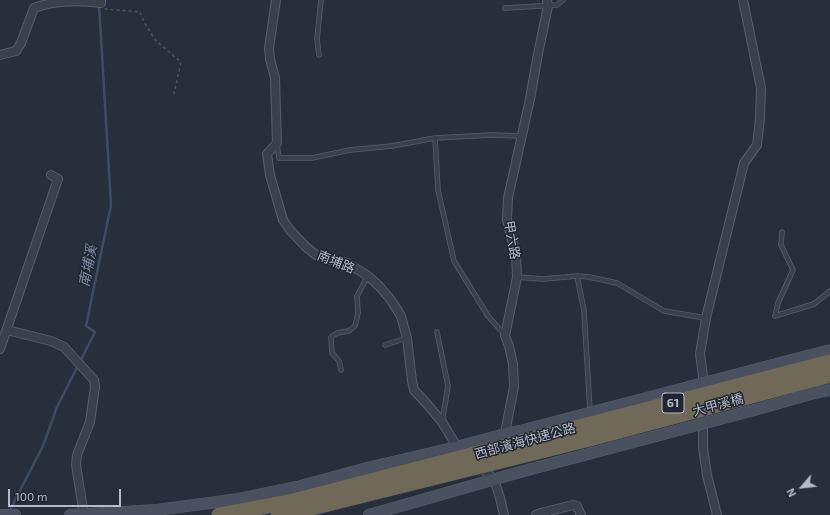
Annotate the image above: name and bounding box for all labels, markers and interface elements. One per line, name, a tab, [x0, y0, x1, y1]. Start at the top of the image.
street label: 甲六路	[501, 219, 523, 261]
water label: 南埔溪	[76, 244, 100, 288]
street label: 南埔路	[315, 247, 357, 277]
street label: 大甲溪橋	[691, 391, 745, 419]
road number: 61	[662, 393, 684, 413]
street label: 西部濱海快速公路	[473, 420, 577, 462]
north arrow	[782, 467, 822, 507]
scale bar	[10, 481, 123, 507]
text: N	[783, 486, 799, 499]
text: 100 m	[15, 489, 47, 503]

